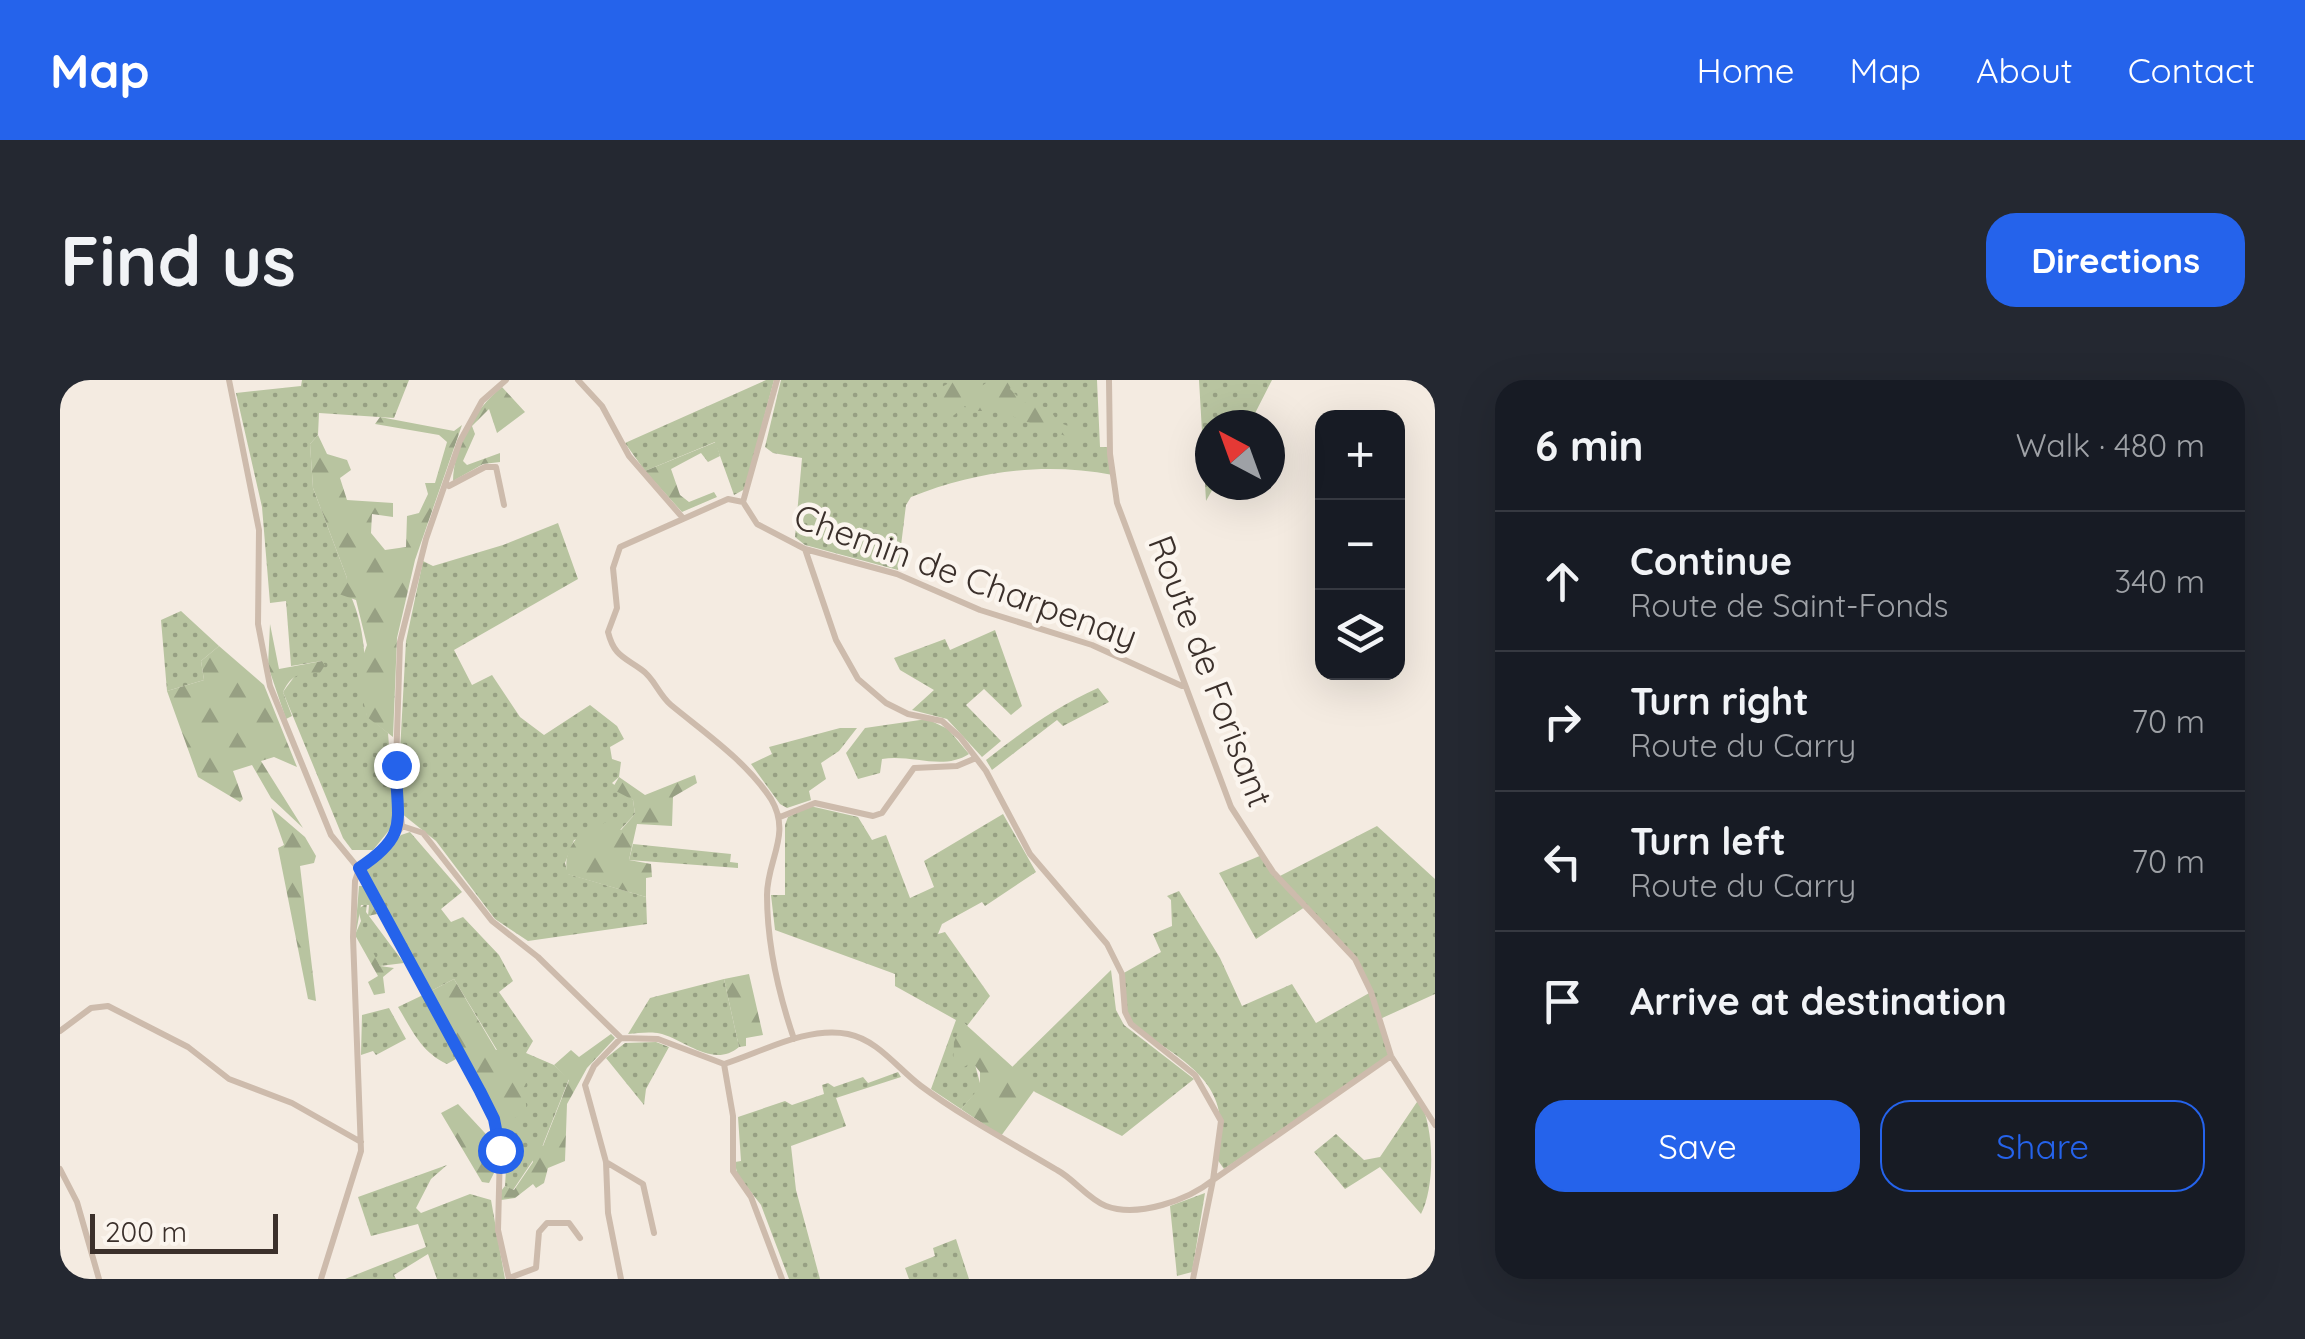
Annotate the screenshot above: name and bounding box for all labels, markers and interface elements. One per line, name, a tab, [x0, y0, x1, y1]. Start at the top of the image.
text: Map	[50, 40, 150, 100]
text: Home	[1697, 48, 1795, 92]
text: Map	[1850, 48, 1921, 92]
text: About	[1976, 48, 2073, 92]
text: Contact	[2128, 48, 2255, 92]
button: Directions	[1986, 213, 2245, 307]
text: Find us	[60, 216, 296, 304]
north arrow	[1195, 410, 1285, 500]
map controls	[1315, 410, 1405, 680]
button: +	[1315, 410, 1405, 500]
text: 6 min	[1535, 419, 1644, 472]
text: Walk · 480 m	[2016, 425, 2205, 465]
street label: Chemin de Charpenay	[788, 493, 1144, 659]
button: −	[1315, 500, 1405, 590]
street label: Route de Forisant	[1139, 529, 1283, 813]
text: Continue	[1630, 537, 1792, 585]
icon: ahead	[1535, 554, 1590, 609]
text: 340 m	[2114, 561, 2205, 601]
text: Route de Saint-Fonds	[1630, 585, 1948, 625]
button: layers	[1315, 590, 1405, 680]
text: Turn right	[1630, 677, 1809, 725]
icon: right	[1535, 694, 1590, 749]
text: 70 m	[2132, 701, 2205, 741]
text: Route du Carry	[1630, 725, 1856, 765]
route end	[374, 743, 420, 789]
text: Turn left	[1630, 817, 1786, 865]
icon: left	[1535, 834, 1590, 889]
text: 70 m	[2132, 841, 2205, 881]
text: Route du Carry	[1630, 865, 1856, 905]
icon: arrive	[1535, 974, 1590, 1029]
text: Arrive at destination	[1630, 977, 2007, 1025]
button: Save	[1535, 1100, 1860, 1192]
button: Share	[1880, 1100, 2205, 1192]
route start	[478, 1128, 524, 1174]
scale bar	[90, 1209, 278, 1254]
text: 200 m	[105, 1214, 187, 1249]

